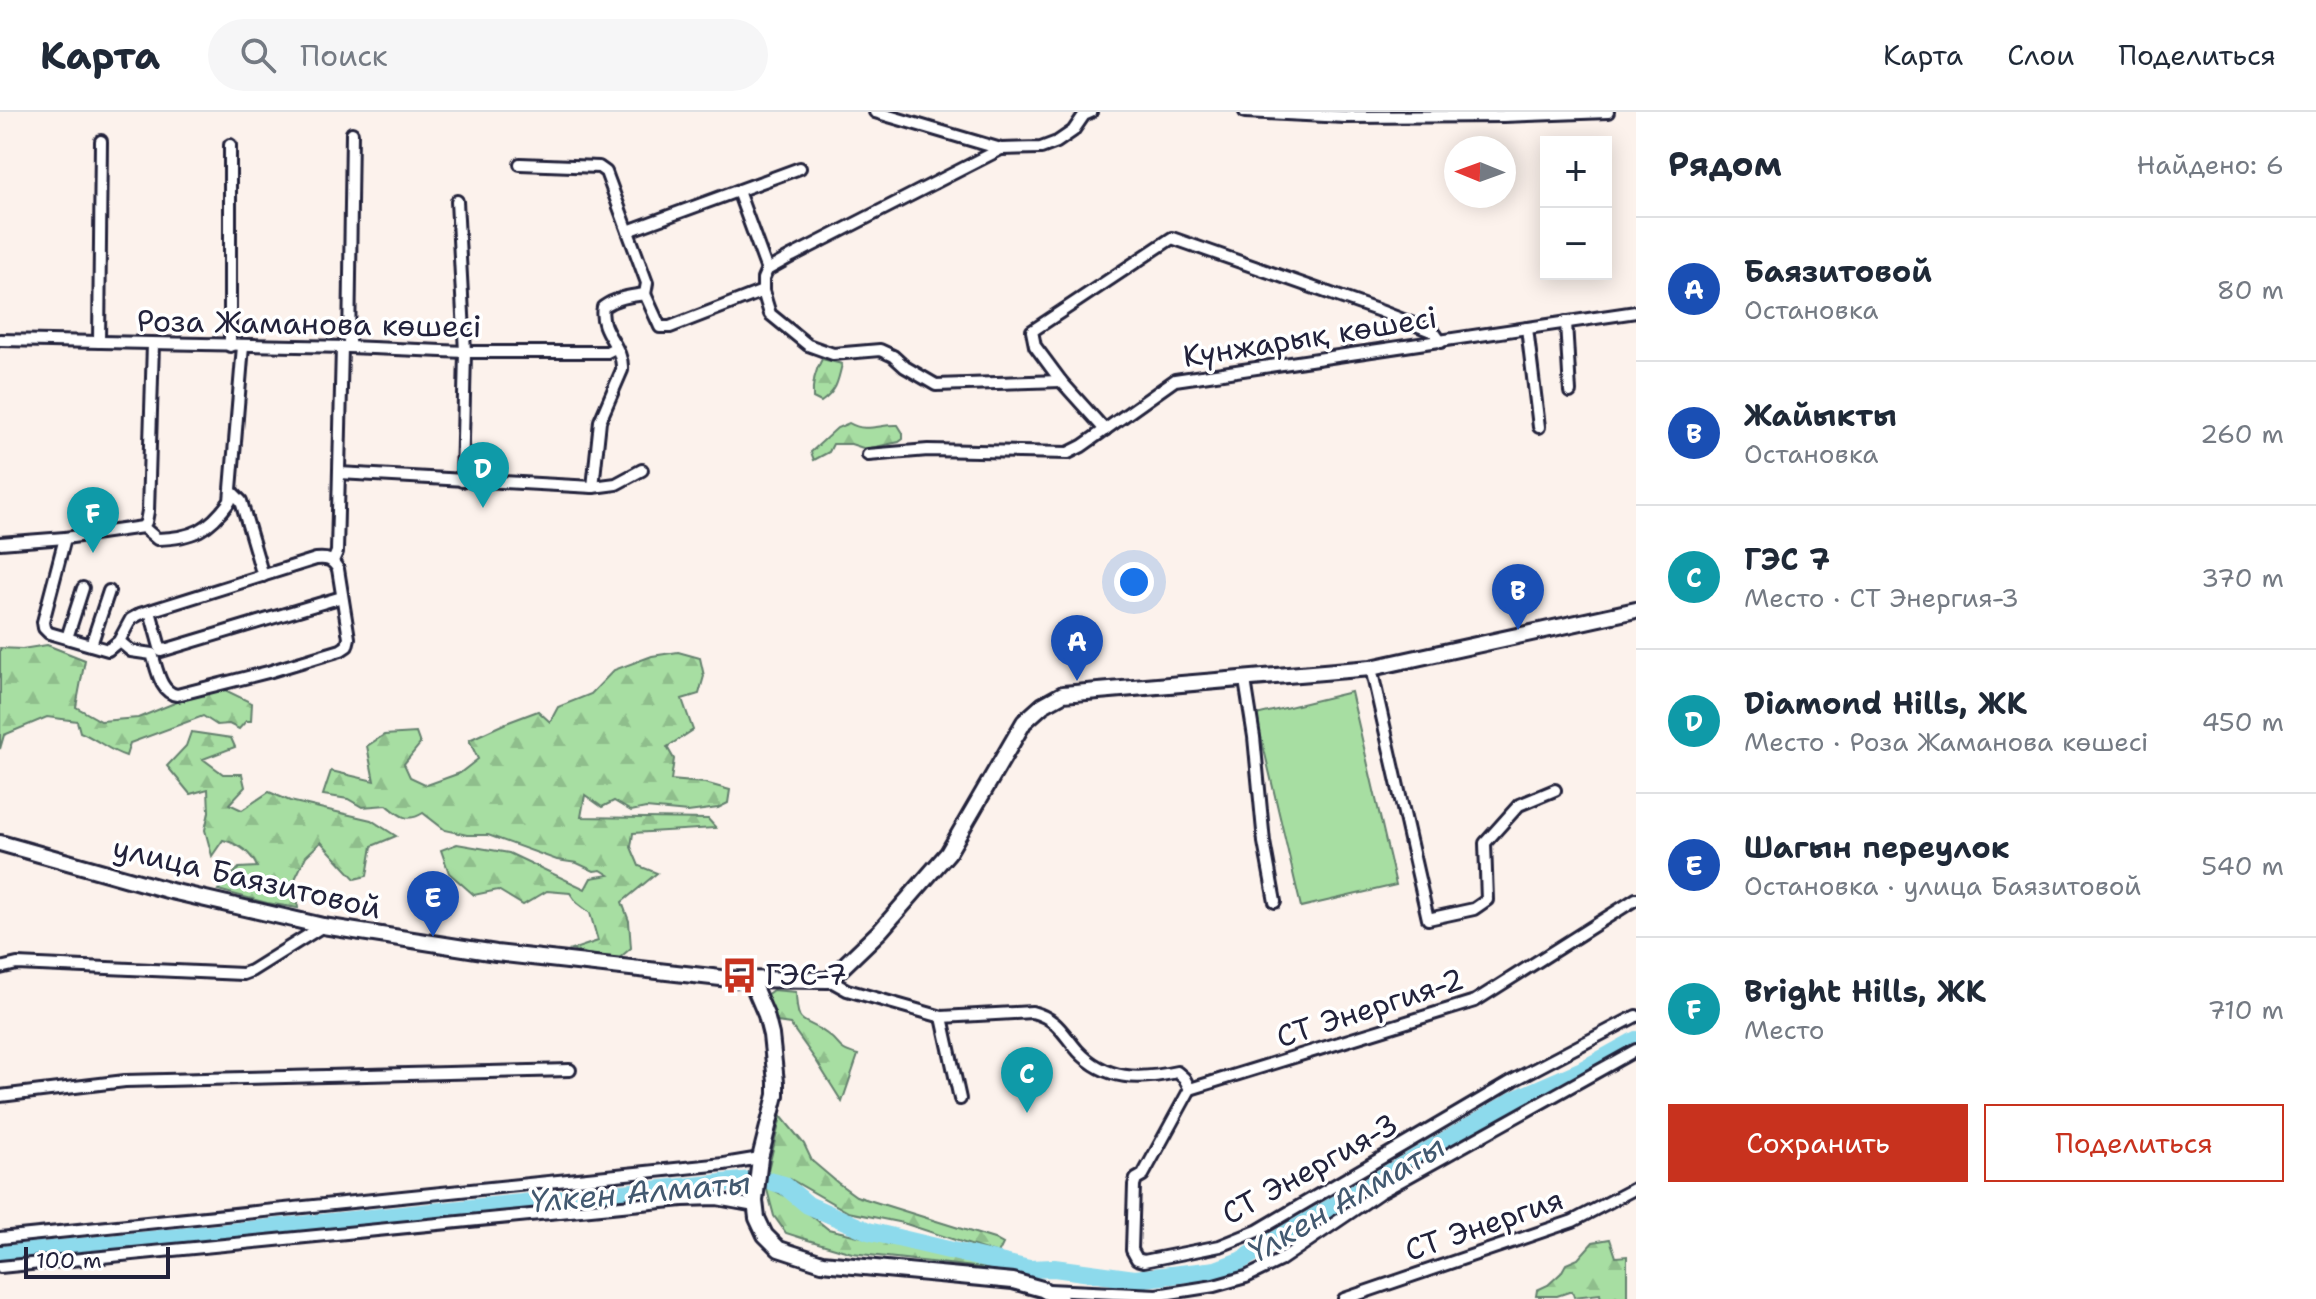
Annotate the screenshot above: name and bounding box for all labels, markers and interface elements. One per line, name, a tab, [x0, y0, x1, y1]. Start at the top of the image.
search box	[208, 19, 768, 91]
text: Карта	[40, 30, 160, 81]
icon: search	[236, 33, 280, 77]
text: Поиск	[300, 35, 388, 76]
text: Карта	[1883, 36, 1963, 74]
text: Слои	[2007, 36, 2074, 74]
text: Поделиться	[2118, 36, 2276, 74]
north arrow	[1444, 136, 1516, 208]
map controls	[1540, 136, 1612, 280]
button: +	[1540, 136, 1612, 208]
text: Рядом	[1668, 141, 1782, 187]
text: Найдено: 6	[2137, 147, 2284, 182]
button: −	[1540, 208, 1612, 280]
text: Баязитовой	[1744, 251, 1932, 292]
text: A	[1684, 272, 1704, 307]
text: 80 m	[2217, 272, 2284, 307]
text: Остановка	[1744, 292, 1879, 327]
street label: Күнжарық көшесі	[1180, 296, 1440, 377]
street label: Роза Жаманова көшесі	[136, 300, 482, 347]
text: Жайыкты	[1744, 395, 1897, 436]
text: B	[1686, 416, 1702, 451]
text: 260 m	[2200, 416, 2284, 451]
text: Остановка	[1744, 436, 1879, 471]
pin: D	[457, 442, 509, 508]
pin: F	[67, 487, 119, 553]
text: ГЭС 7	[1744, 539, 1830, 580]
text: C	[1686, 560, 1702, 595]
text: 370 m	[2201, 560, 2284, 595]
your location	[1114, 562, 1154, 602]
pin: B	[1492, 564, 1544, 630]
text: Место · СТ Энергия-3	[1744, 580, 2019, 615]
pin: A	[1051, 615, 1103, 681]
text: Diamond Hills, ЖК	[1744, 683, 2027, 724]
text: D	[1685, 704, 1703, 739]
text: 450 m	[2201, 704, 2284, 739]
text: Место · Роза Жаманова көшесі	[1744, 724, 2148, 759]
street label: улица Баязитовой	[109, 827, 385, 928]
text: Шагын переулок	[1744, 827, 2010, 868]
text: E	[1685, 848, 1703, 883]
text: 540 m	[2201, 848, 2284, 883]
text: Остановка · улица Баязитовой	[1744, 868, 2141, 903]
pin: E	[407, 871, 459, 937]
place label: ГЭС-7	[765, 954, 847, 995]
bus stop icon: ГЭС-7	[720, 956, 758, 994]
street label: СТ Энергия-2	[1271, 958, 1469, 1057]
text: Bright Hills, ЖК	[1744, 971, 1986, 1012]
text: F	[1686, 992, 1702, 1027]
text: 710 m	[2208, 992, 2284, 1027]
text: Место	[1744, 1012, 1825, 1047]
pin: C	[1001, 1047, 1053, 1113]
street label: СТ Энергия-3	[1214, 1103, 1405, 1234]
button: Сохранить	[1668, 1104, 1968, 1182]
button: Поделиться	[1984, 1104, 2284, 1182]
water label: Үлкен Алматы	[1239, 1125, 1452, 1273]
water label: Үлкен Алматы	[528, 1160, 752, 1223]
street label: СТ Энергия	[1399, 1178, 1569, 1271]
scale bar	[24, 1243, 170, 1279]
text: 100 m	[36, 1246, 102, 1275]

